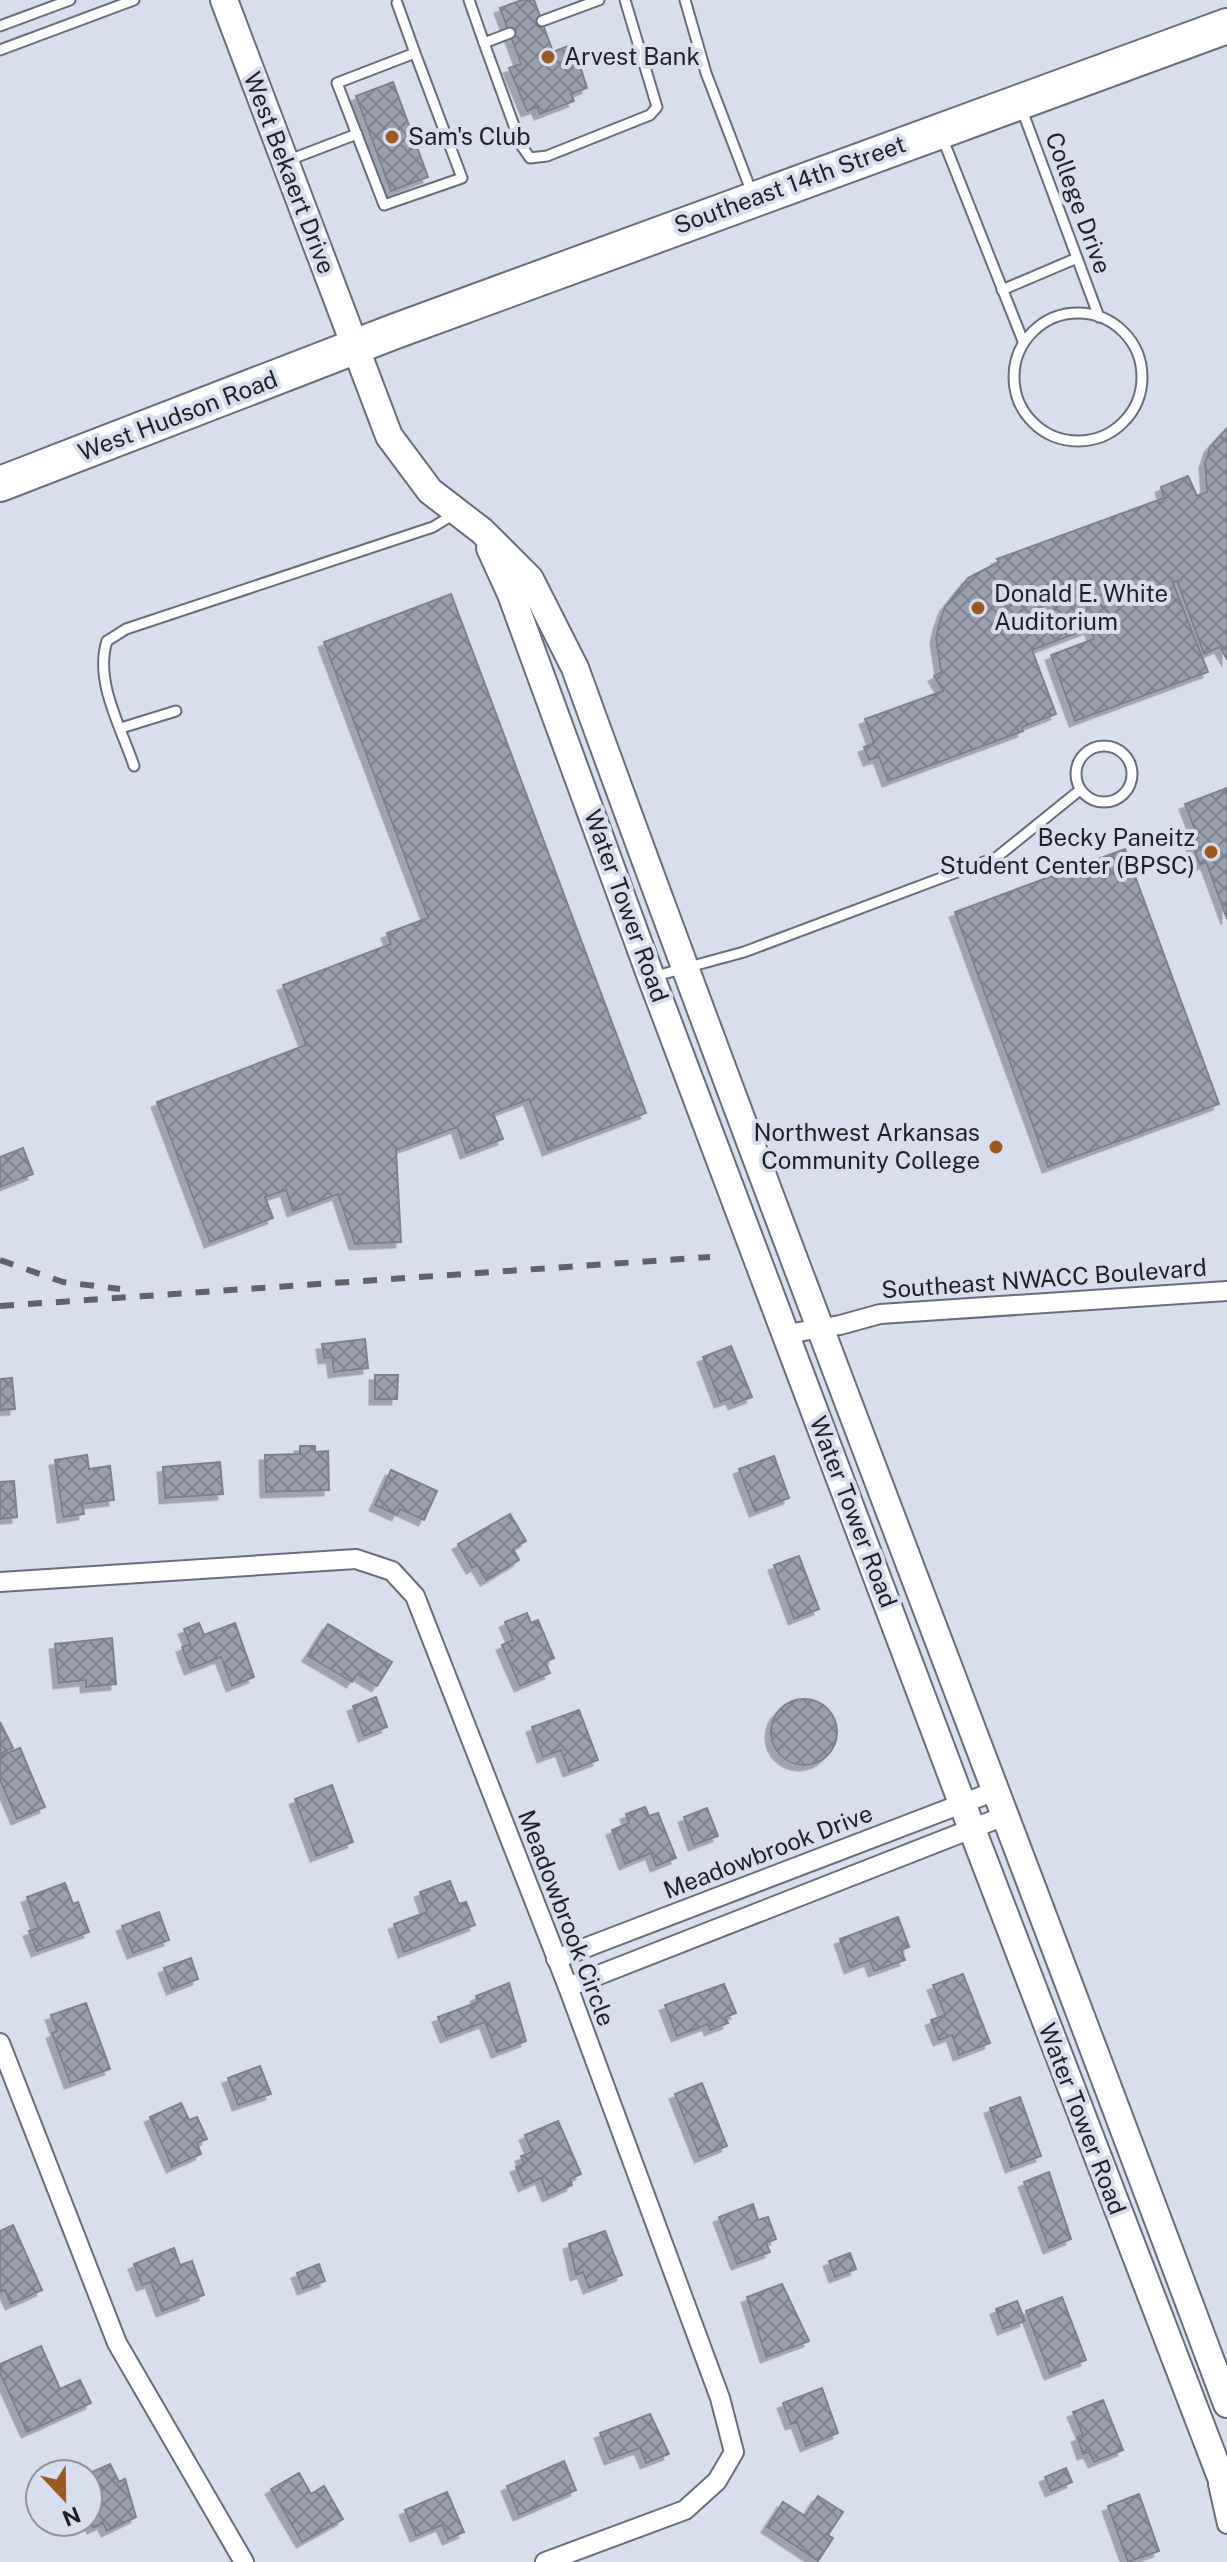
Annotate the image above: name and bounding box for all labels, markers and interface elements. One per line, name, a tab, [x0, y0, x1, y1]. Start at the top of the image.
place label: Arvest Bank	[564, 42, 700, 70]
marker: Arvest Bank	[539, 48, 557, 66]
street label: West Bekaert Drive	[239, 68, 341, 277]
place label: Sam's Club	[408, 122, 531, 150]
marker: Sam's Club	[383, 128, 401, 146]
street label: College Drive	[1040, 128, 1117, 277]
street label: Southeast 14th Street	[670, 129, 909, 239]
street label: West Hudson Road	[74, 364, 281, 466]
place label: Donald E. White Auditorium	[994, 579, 1168, 635]
marker: Donald E. White Auditorium	[969, 599, 987, 617]
street label: Water Tower Road	[579, 806, 675, 1006]
place label: Becky Paneitz Student Center (BPSC)	[940, 823, 1195, 879]
marker: Becky Paneitz Student Center (BPSC)	[1202, 843, 1220, 861]
place label: Northwest Arkansas Community College	[754, 1118, 980, 1174]
marker: Northwest Arkansas Community College	[987, 1138, 1005, 1156]
street label: Southeast NWACC Boulevard	[880, 1253, 1208, 1303]
street label: Water Tower Road	[805, 1412, 903, 1611]
street label: Meadowbrook Drive	[659, 1798, 876, 1904]
street label: Meadowbrook Circle	[513, 1806, 621, 2030]
street label: Water Tower Road	[1034, 2019, 1132, 2218]
north arrow	[24, 2458, 104, 2538]
text: N	[59, 2501, 84, 2532]

